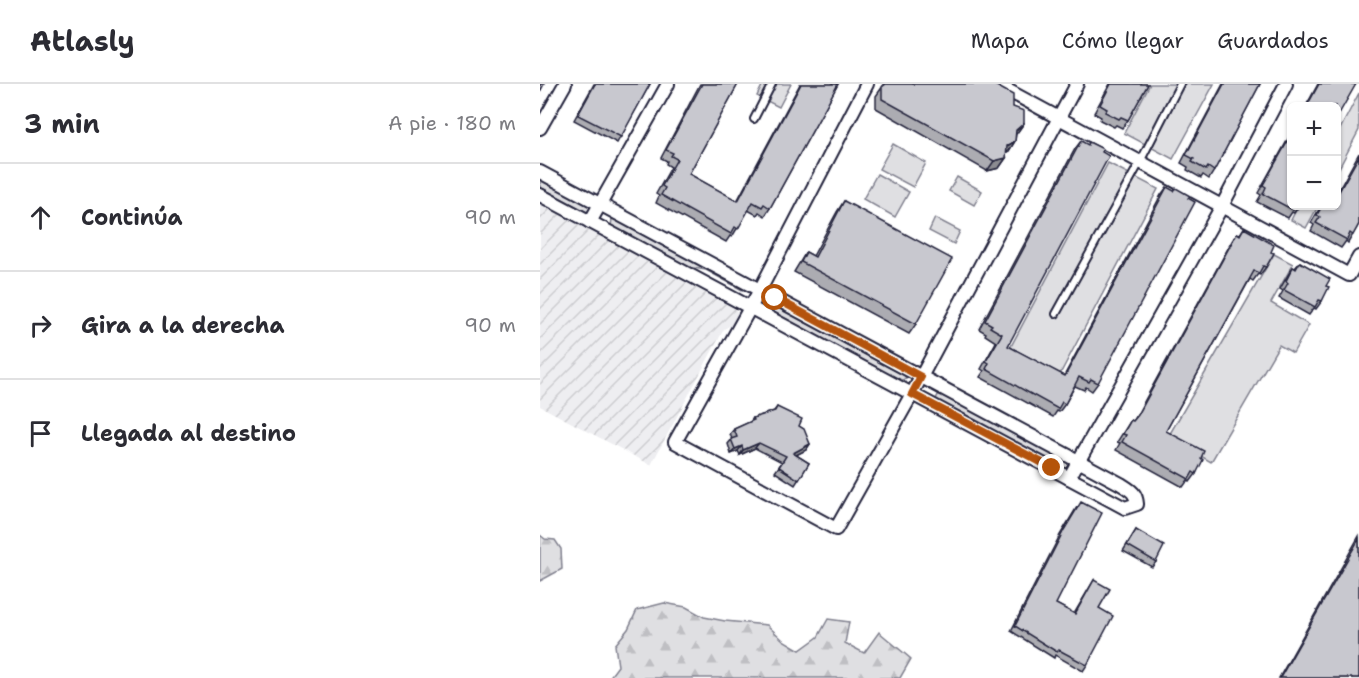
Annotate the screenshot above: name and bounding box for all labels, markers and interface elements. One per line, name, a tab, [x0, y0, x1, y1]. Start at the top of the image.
text: Atlasly	[30, 22, 135, 60]
text: Mapa	[971, 27, 1029, 55]
text: Cómo llegar	[1062, 27, 1184, 55]
text: Guardados	[1217, 27, 1329, 55]
map controls	[1287, 102, 1341, 210]
button: +	[1287, 102, 1341, 156]
text: 3 min	[24, 106, 100, 141]
text: A pie · 180 m	[388, 110, 516, 136]
button: −	[1287, 156, 1341, 210]
icon: ahead	[24, 201, 57, 234]
text: Continúa	[81, 203, 183, 232]
text: 90 m	[464, 204, 516, 230]
route start	[761, 284, 787, 310]
icon: right	[24, 309, 57, 342]
text: Gira a la derecha	[81, 311, 285, 340]
text: 90 m	[464, 312, 516, 338]
icon: arrive	[24, 417, 57, 450]
text: Llegada al destino	[81, 419, 296, 448]
route end	[1038, 454, 1064, 480]

